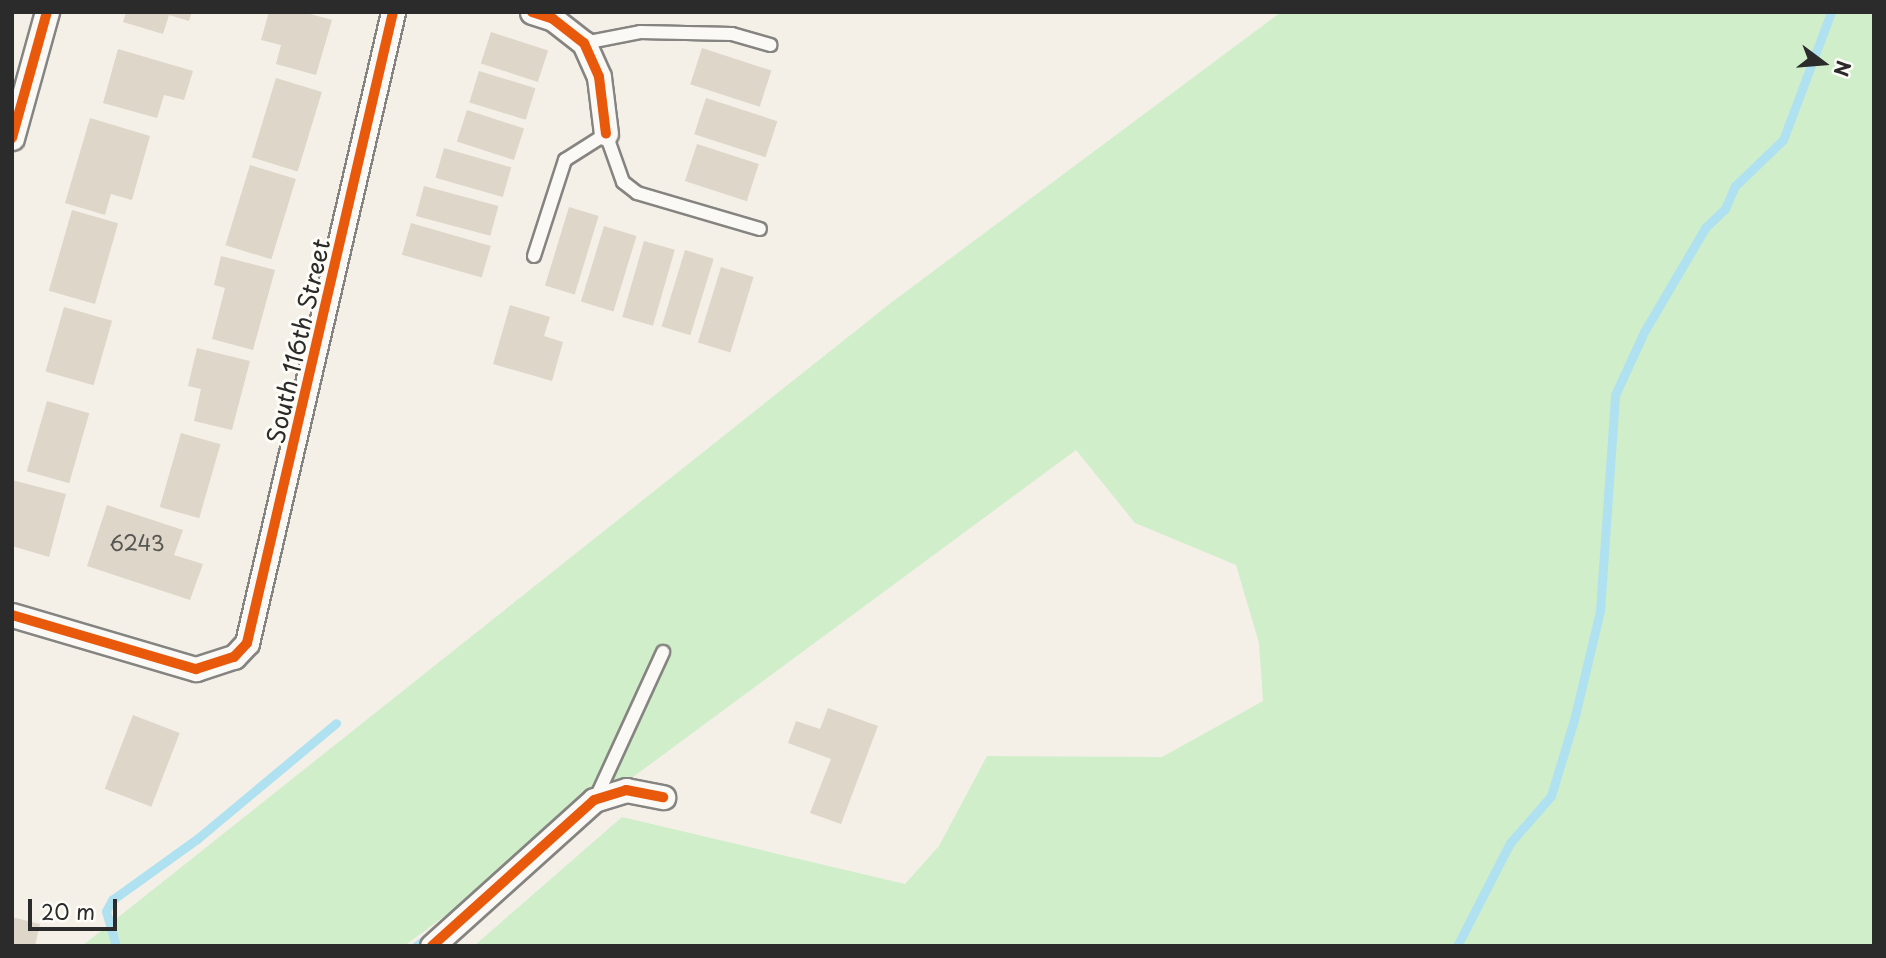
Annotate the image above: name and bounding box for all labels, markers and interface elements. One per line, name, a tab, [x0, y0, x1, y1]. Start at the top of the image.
north arrow	[1788, 28, 1858, 98]
text: N	[1828, 58, 1859, 80]
street label: South 116th Street	[260, 233, 336, 449]
house number: 6243	[109, 529, 165, 555]
scale bar	[32, 884, 121, 928]
text: 20 m	[41, 895, 95, 927]

